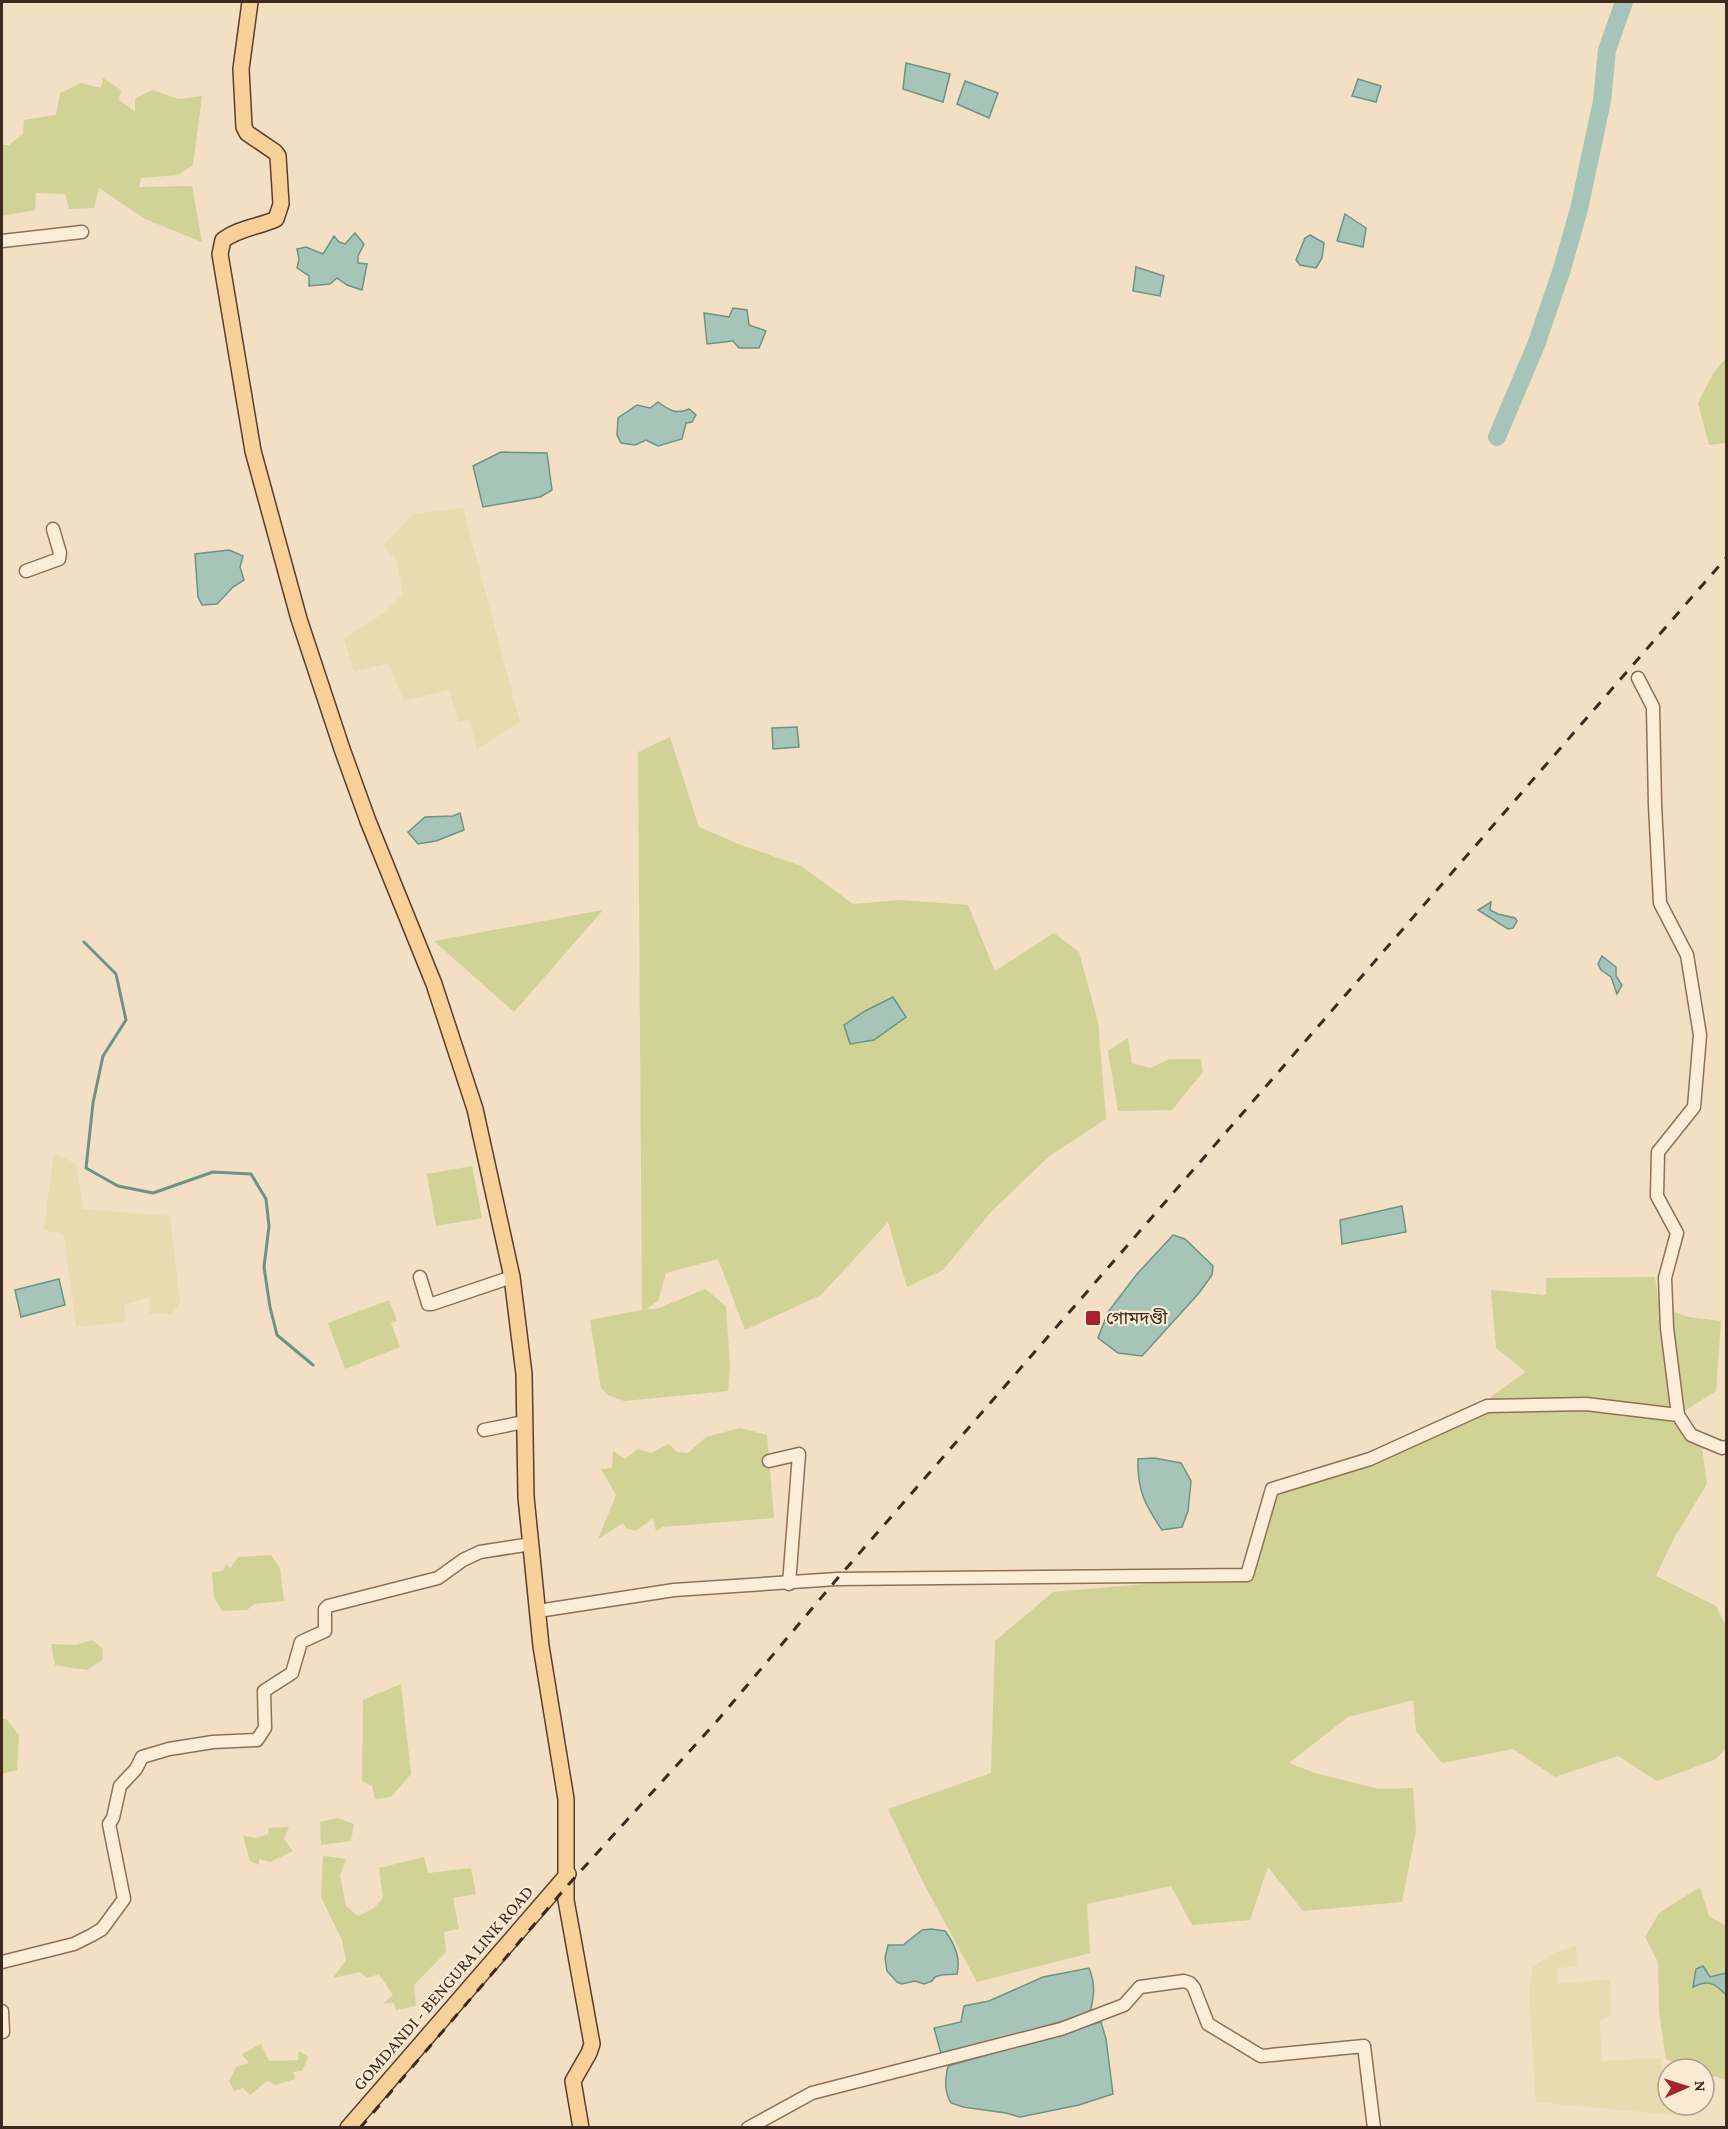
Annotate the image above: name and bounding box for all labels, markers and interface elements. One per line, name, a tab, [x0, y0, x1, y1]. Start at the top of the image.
place label: গোমদণ্ডী	[1106, 1308, 1168, 1328]
marker: গোমদণ্ডী	[1084, 1309, 1102, 1327]
street label: GOMDANDI - BENGURA LINK ROAD	[349, 1882, 537, 2094]
north arrow	[1656, 2057, 1716, 2117]
text: N	[1692, 2080, 1709, 2092]

